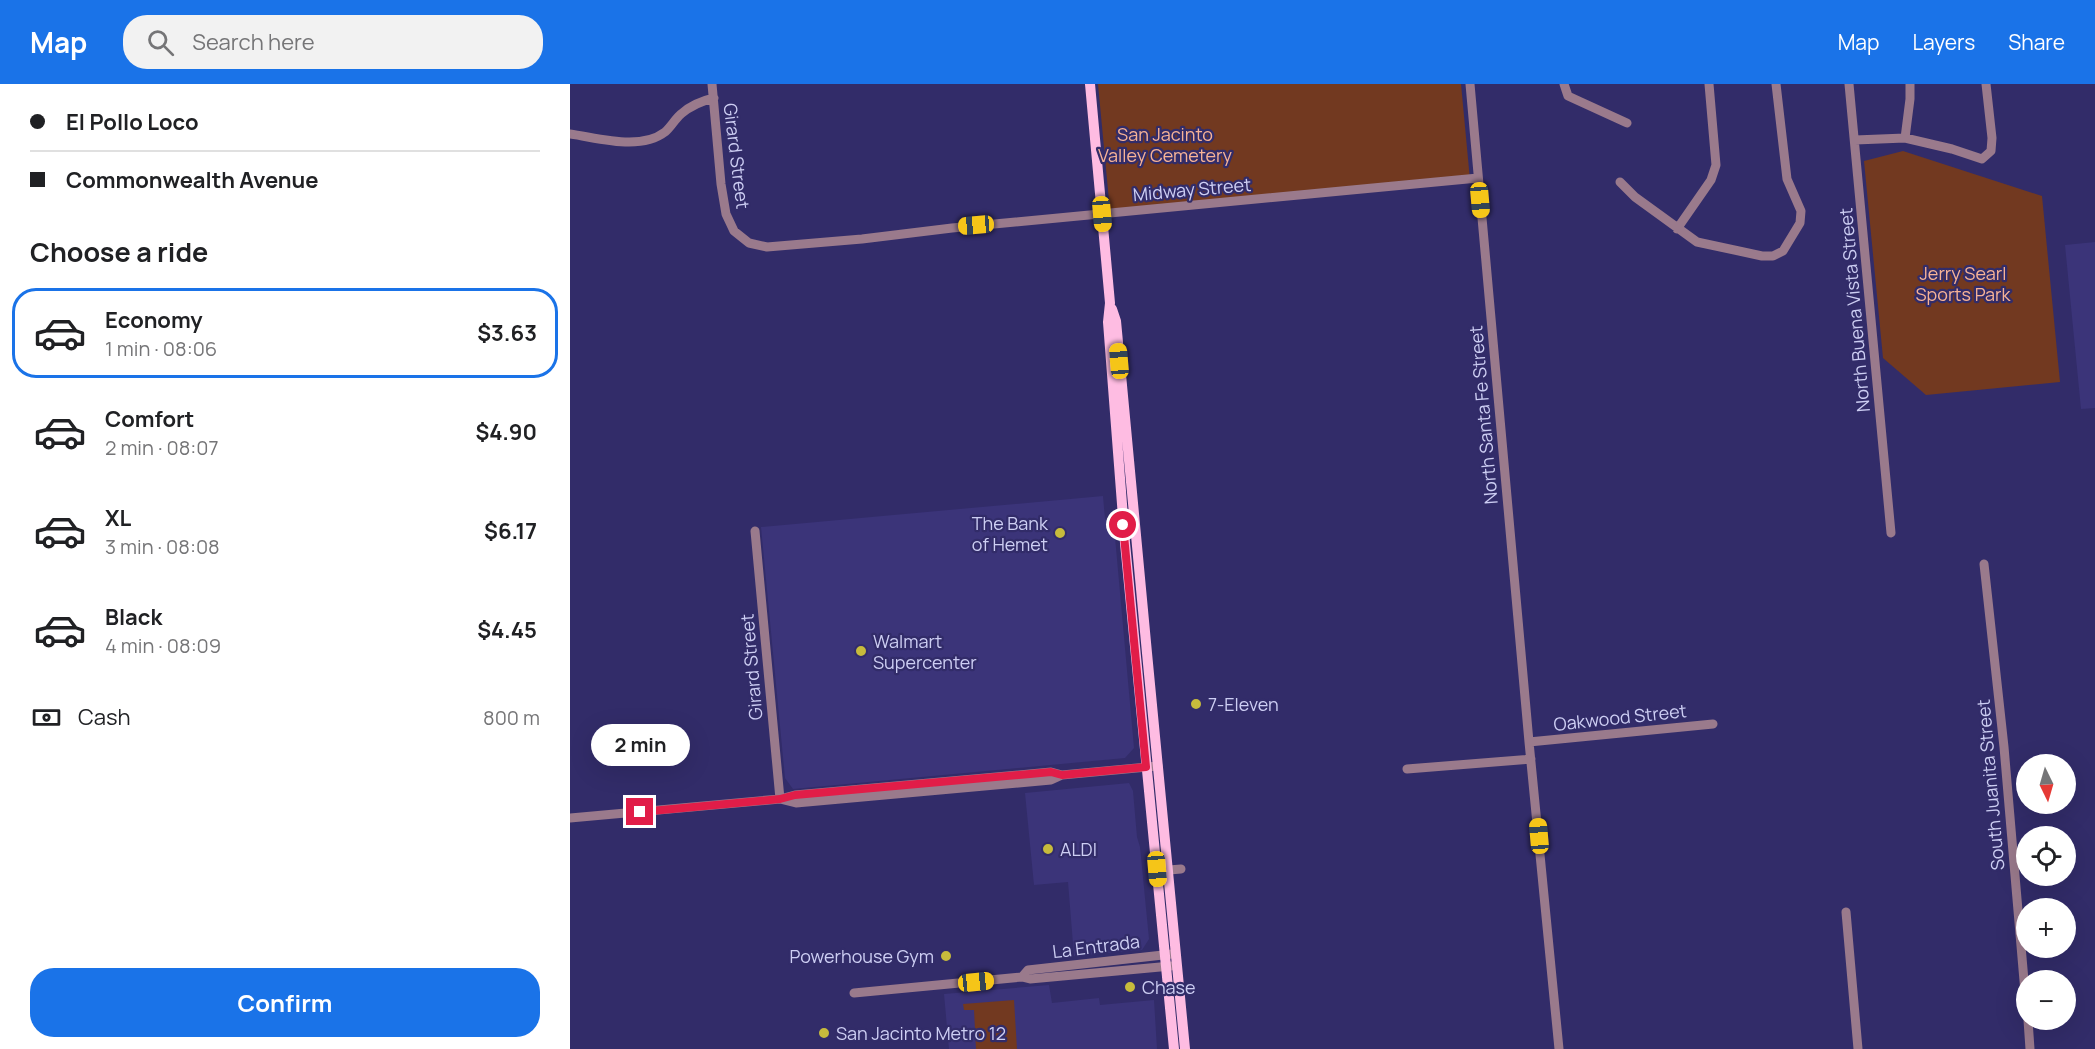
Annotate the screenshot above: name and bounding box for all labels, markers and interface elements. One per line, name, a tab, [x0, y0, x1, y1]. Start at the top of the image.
search box	[123, 15, 543, 69]
text: Map	[30, 23, 87, 61]
icon: search	[144, 26, 177, 59]
text: Search here	[192, 27, 315, 57]
text: Map	[1838, 28, 1879, 56]
text: Layers	[1912, 28, 1975, 56]
text: Share	[2008, 28, 2065, 56]
street label: Girard Street	[719, 102, 755, 210]
text: El Pollo Loco	[66, 107, 199, 137]
park label: San Jacinto Valley Cemetery	[1098, 122, 1232, 167]
text: Commonwealth Avenue	[66, 165, 319, 195]
street label: Midway Street	[1132, 172, 1252, 206]
car	[1469, 181, 1491, 219]
car	[1091, 195, 1113, 233]
street label: North Buena Vista Street	[1833, 207, 1875, 413]
car	[957, 214, 995, 236]
text: Choose a ride	[30, 233, 208, 270]
park label: Jerry Searl Sports Park	[1915, 261, 2012, 306]
text: Economy	[105, 305, 203, 335]
icon: car	[33, 306, 87, 360]
text: $3.63	[477, 318, 537, 348]
street label: North Santa Fe Street	[1463, 325, 1503, 505]
text: 1 min · 08:06	[105, 335, 217, 362]
car	[1108, 342, 1130, 380]
text: Comfort	[105, 404, 194, 434]
icon: car	[33, 405, 87, 459]
text: $4.90	[475, 417, 537, 447]
text: 2 min · 08:07	[105, 434, 218, 461]
text: XL	[105, 503, 131, 533]
icon: car	[33, 504, 87, 558]
place label: The Bank of Hemet	[972, 511, 1049, 556]
route start	[1109, 511, 1136, 538]
text: $6.17	[484, 516, 537, 546]
marker: The Bank of Hemet	[1053, 526, 1067, 540]
text: 3 min · 08:08	[105, 533, 220, 560]
text: Black	[105, 602, 162, 632]
icon: car	[33, 603, 87, 657]
street label: Girard Street	[734, 613, 768, 721]
text: $4.45	[477, 615, 537, 645]
place label: Walmart Supercenter	[873, 629, 977, 674]
text: 4 min · 08:09	[105, 632, 221, 659]
marker: Walmart Supercenter	[854, 644, 868, 658]
place label: 7-Eleven	[1208, 692, 1279, 716]
marker: 7-Eleven	[1189, 697, 1203, 711]
street label: Oakwood Street	[1552, 698, 1688, 736]
street label: South Juanita Street	[1971, 699, 2009, 871]
icon: cash	[30, 701, 63, 734]
text: Cash	[78, 702, 131, 732]
text: 800 m	[483, 704, 540, 731]
callout: 2 min	[590, 725, 689, 767]
text: 2 min	[614, 731, 667, 758]
north arrow	[2016, 754, 2076, 814]
map controls	[2016, 754, 2076, 1030]
route end	[626, 798, 653, 825]
car	[1528, 817, 1550, 855]
button: locate	[2016, 826, 2076, 886]
place label: ALDI	[1060, 837, 1097, 861]
marker: ALDI	[1041, 842, 1055, 856]
car	[1146, 850, 1168, 888]
button: +	[2016, 898, 2076, 958]
street label: La Entrada	[1051, 929, 1141, 963]
place label: Powerhouse Gym	[789, 944, 934, 968]
marker: Powerhouse Gym	[939, 949, 953, 963]
button: Confirm	[30, 968, 540, 1037]
button: −	[2016, 970, 2076, 1030]
car	[957, 971, 995, 993]
place label: Chase	[1142, 975, 1196, 999]
marker: Chase	[1123, 980, 1137, 994]
place label: San Jacinto Metro 12	[836, 1021, 1006, 1045]
marker: San Jacinto Metro 12	[817, 1026, 831, 1040]

